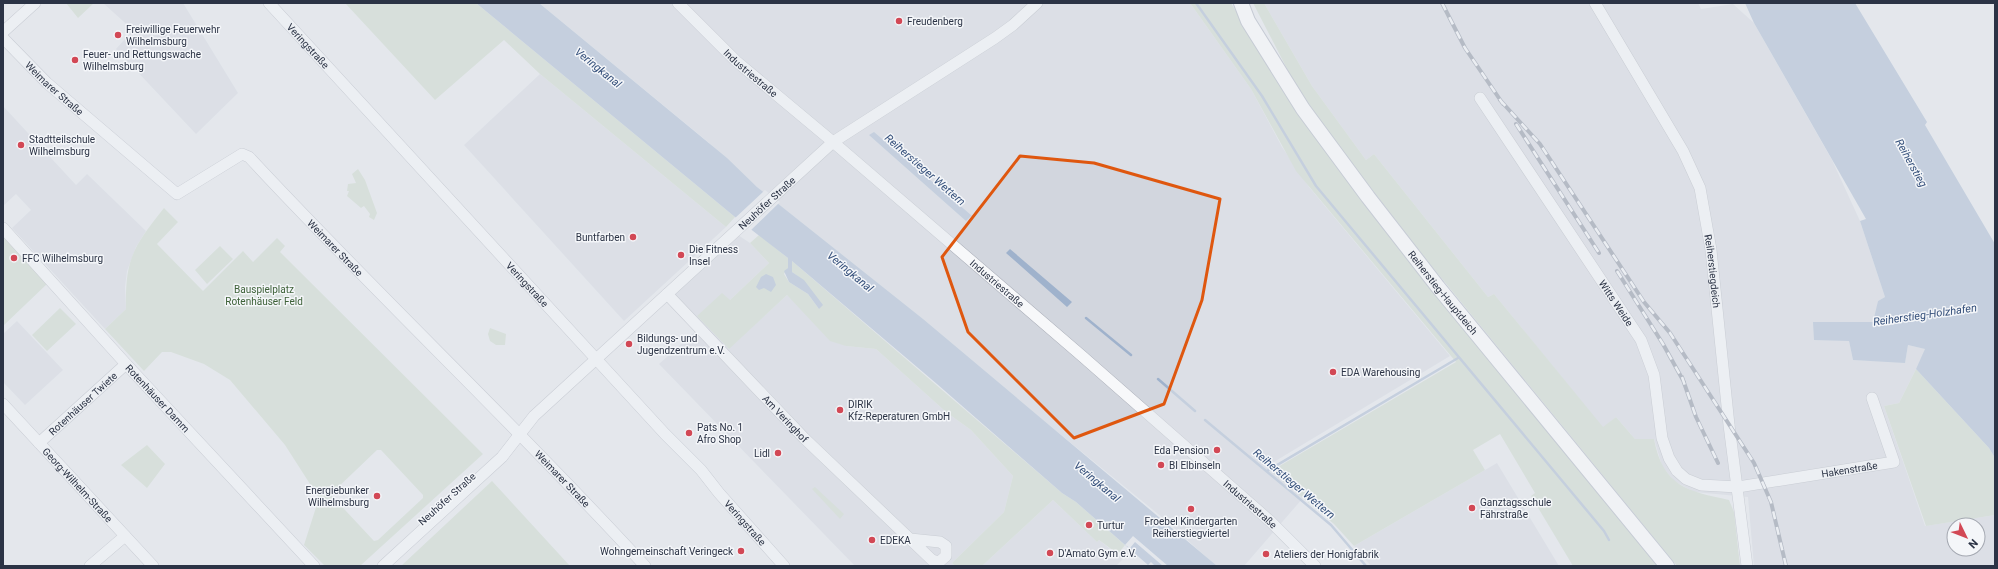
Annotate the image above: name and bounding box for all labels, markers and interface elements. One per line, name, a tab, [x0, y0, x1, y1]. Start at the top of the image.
marker: Freudenberg	[894, 16, 904, 26]
place label: Freudenberg	[907, 16, 963, 27]
street label: Veringstraße	[285, 21, 332, 70]
place label: Freiwillige Feuerwehr Wilhelmsburg	[126, 24, 220, 47]
marker: Freiwillige Feuerwehr Wilhelmsburg	[113, 30, 123, 40]
water label: Veringkanal	[572, 45, 624, 91]
street label: Industriestraße	[722, 47, 780, 99]
place label: Feuer- und Rettungswache Wilhelmsburg	[83, 49, 201, 72]
marker: Feuer- und Rettungswache Wilhelmsburg	[70, 55, 80, 65]
street label: Weimarer Straße	[23, 59, 86, 117]
water label: Reiherstieger Wettern	[882, 132, 968, 209]
place label: Stadtteilschule Wilhelmsburg	[29, 134, 95, 157]
water label: Reiherstieg	[1892, 137, 1930, 189]
marker: Stadtteilschule Wilhelmsburg	[16, 140, 26, 150]
street label: Neuhöfer Straße	[736, 174, 797, 231]
street label: Weimarer Straße	[306, 217, 365, 278]
place label: Buntfarben	[576, 232, 625, 243]
marker: Buntfarben	[628, 232, 638, 242]
street label: Reiherstiegdeich	[1703, 233, 1722, 308]
place label: Die Fitness Insel	[689, 244, 738, 267]
water label: Veringkanal	[824, 249, 876, 295]
street label: Reiherstieg-Hauptdeich	[1406, 249, 1480, 336]
marker: Die Fitness Insel	[676, 250, 686, 260]
marker: FFC Wilhelmsburg	[9, 253, 19, 263]
place label: FFC Wilhelmsburg	[22, 253, 103, 264]
street label: Industriestraße	[968, 257, 1026, 309]
street label: Veringstraße	[504, 260, 551, 309]
street label: Witts Weide	[1597, 278, 1636, 328]
park label: Bauspielplatz Rotenhäuser Feld	[225, 284, 303, 307]
water label: Reiherstieg-Holzhafen	[1872, 301, 1978, 329]
place label: Bildungs- und Jugendzentrum e.V.	[637, 333, 725, 356]
marker: Bildungs- und Jugendzentrum e.V.	[624, 339, 634, 349]
street label: Rotenhäuser Damm	[124, 362, 192, 434]
marker: EDA Warehousing	[1328, 367, 1338, 377]
place label: EDA Warehousing	[1341, 367, 1420, 378]
street label: Rotenhäuser Twiete	[46, 370, 119, 437]
street label: Am Veringhof	[761, 393, 811, 445]
place label: DIRIK Kfz-Reperaturen GmbH	[848, 399, 950, 422]
marker: DIRIK Kfz-Reperaturen GmbH	[835, 405, 845, 415]
place label: Pats No. 1 Afro Shop	[697, 422, 743, 445]
marker: Pats No. 1 Afro Shop	[684, 428, 694, 438]
street label: Georg-Wilhelm-Straße	[41, 445, 115, 524]
place label: Eda Pension	[1154, 445, 1209, 456]
marker: Eda Pension	[1212, 445, 1222, 455]
water label: Reiherstieger Wettern	[1251, 446, 1337, 522]
street label: Weimarer Straße	[533, 448, 592, 509]
place label: Lidl	[754, 448, 770, 459]
marker: Lidl	[773, 448, 783, 458]
water label: Veringkanal	[1071, 459, 1123, 505]
street label: Hakenstraße	[1820, 459, 1878, 479]
marker: BI Elbinseln	[1156, 460, 1166, 470]
place label: BI Elbinseln	[1169, 460, 1221, 471]
street label: Neuhöfer Straße	[416, 471, 478, 527]
street label: Industriestraße	[1222, 478, 1279, 530]
place label: Energiebunker Wilhelmsburg	[306, 485, 370, 508]
marker: Energiebunker Wilhelmsburg	[372, 491, 382, 501]
place label: Ganztagsschule Fährstraße	[1480, 497, 1551, 520]
street label: Veringstraße	[722, 498, 768, 547]
marker: Ganztagsschule Fährstraße	[1467, 503, 1477, 513]
marker: Froebel Kindergarten Reiherstiegviertel	[1186, 504, 1196, 514]
place label: Froebel Kindergarten Reiherstiegviertel	[1145, 516, 1237, 539]
north arrow	[1946, 517, 1986, 557]
marker: Turtur	[1084, 520, 1094, 530]
place label: Turtur	[1097, 520, 1124, 531]
marker: EDEKA	[867, 535, 877, 545]
place label: EDEKA	[880, 535, 911, 546]
text: N	[1965, 536, 1980, 551]
place label: Wohngemeinschaft Veringeck	[600, 546, 734, 557]
marker: Wohngemeinschaft Veringeck	[736, 546, 746, 556]
marker: D'Amato Gym e.V.	[1045, 548, 1055, 558]
place label: D'Amato Gym e.V.	[1058, 548, 1136, 559]
marker: Ateliers der Honigfabrik	[1261, 549, 1271, 559]
place label: Ateliers der Honigfabrik	[1274, 549, 1380, 560]

